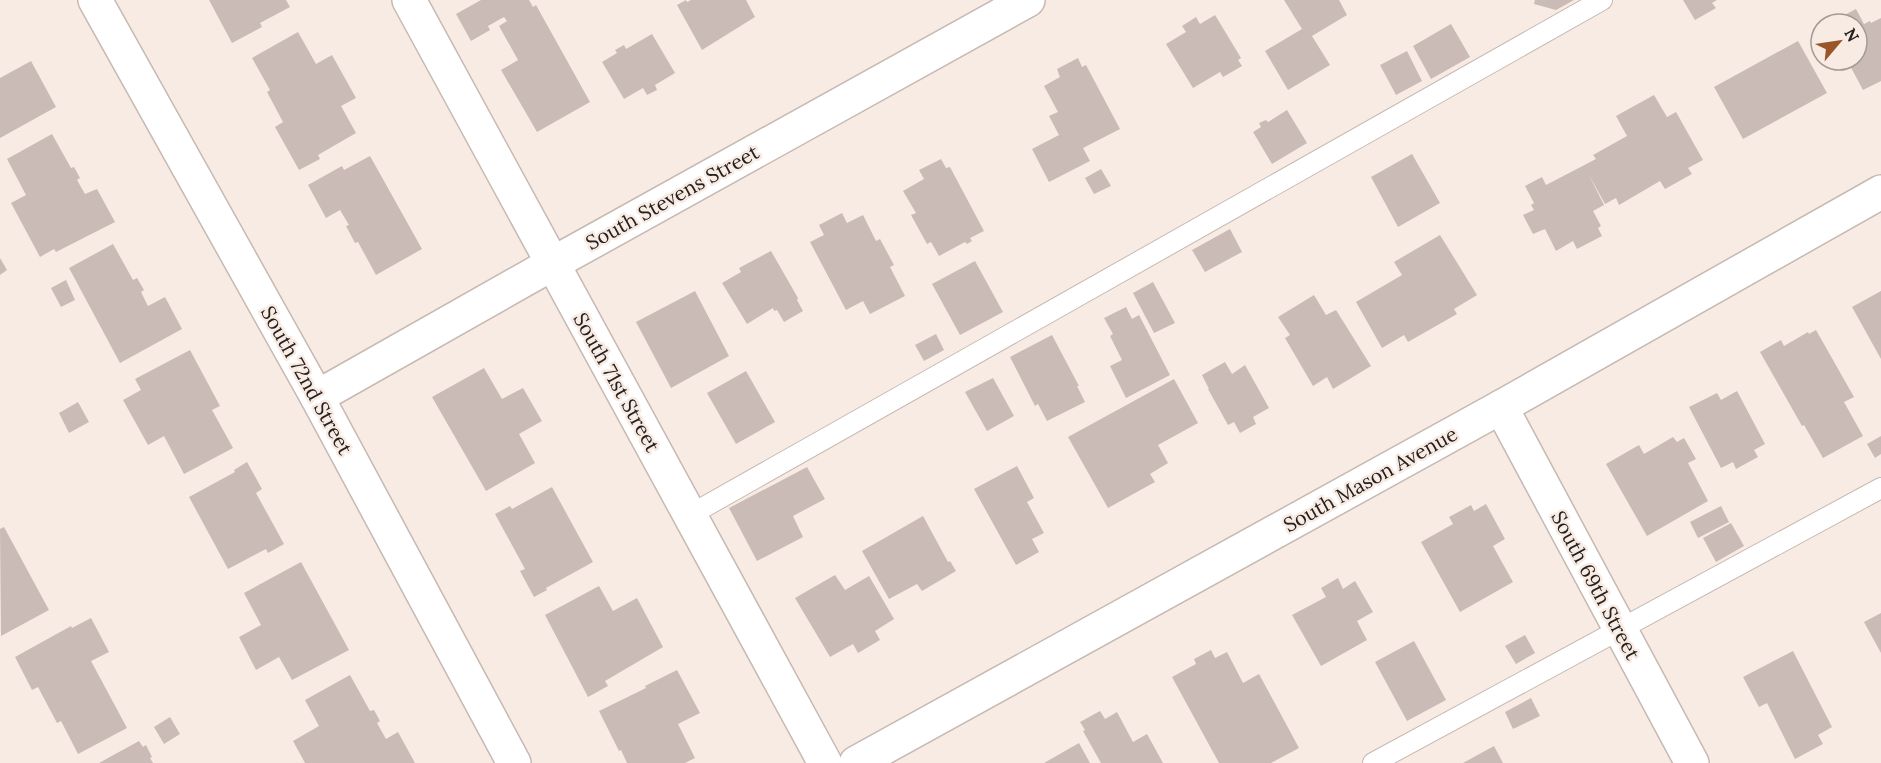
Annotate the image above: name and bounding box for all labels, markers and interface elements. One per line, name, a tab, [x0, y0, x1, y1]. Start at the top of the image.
north arrow	[1809, 12, 1869, 72]
text: N	[1840, 24, 1864, 45]
street label: South Stevens Street	[581, 139, 763, 255]
street label: South 72nd Street	[256, 301, 358, 459]
street label: South 71st Street	[568, 308, 666, 456]
street label: South Mason Avenue	[1279, 421, 1461, 537]
street label: South 69th Street	[1546, 506, 1646, 664]

